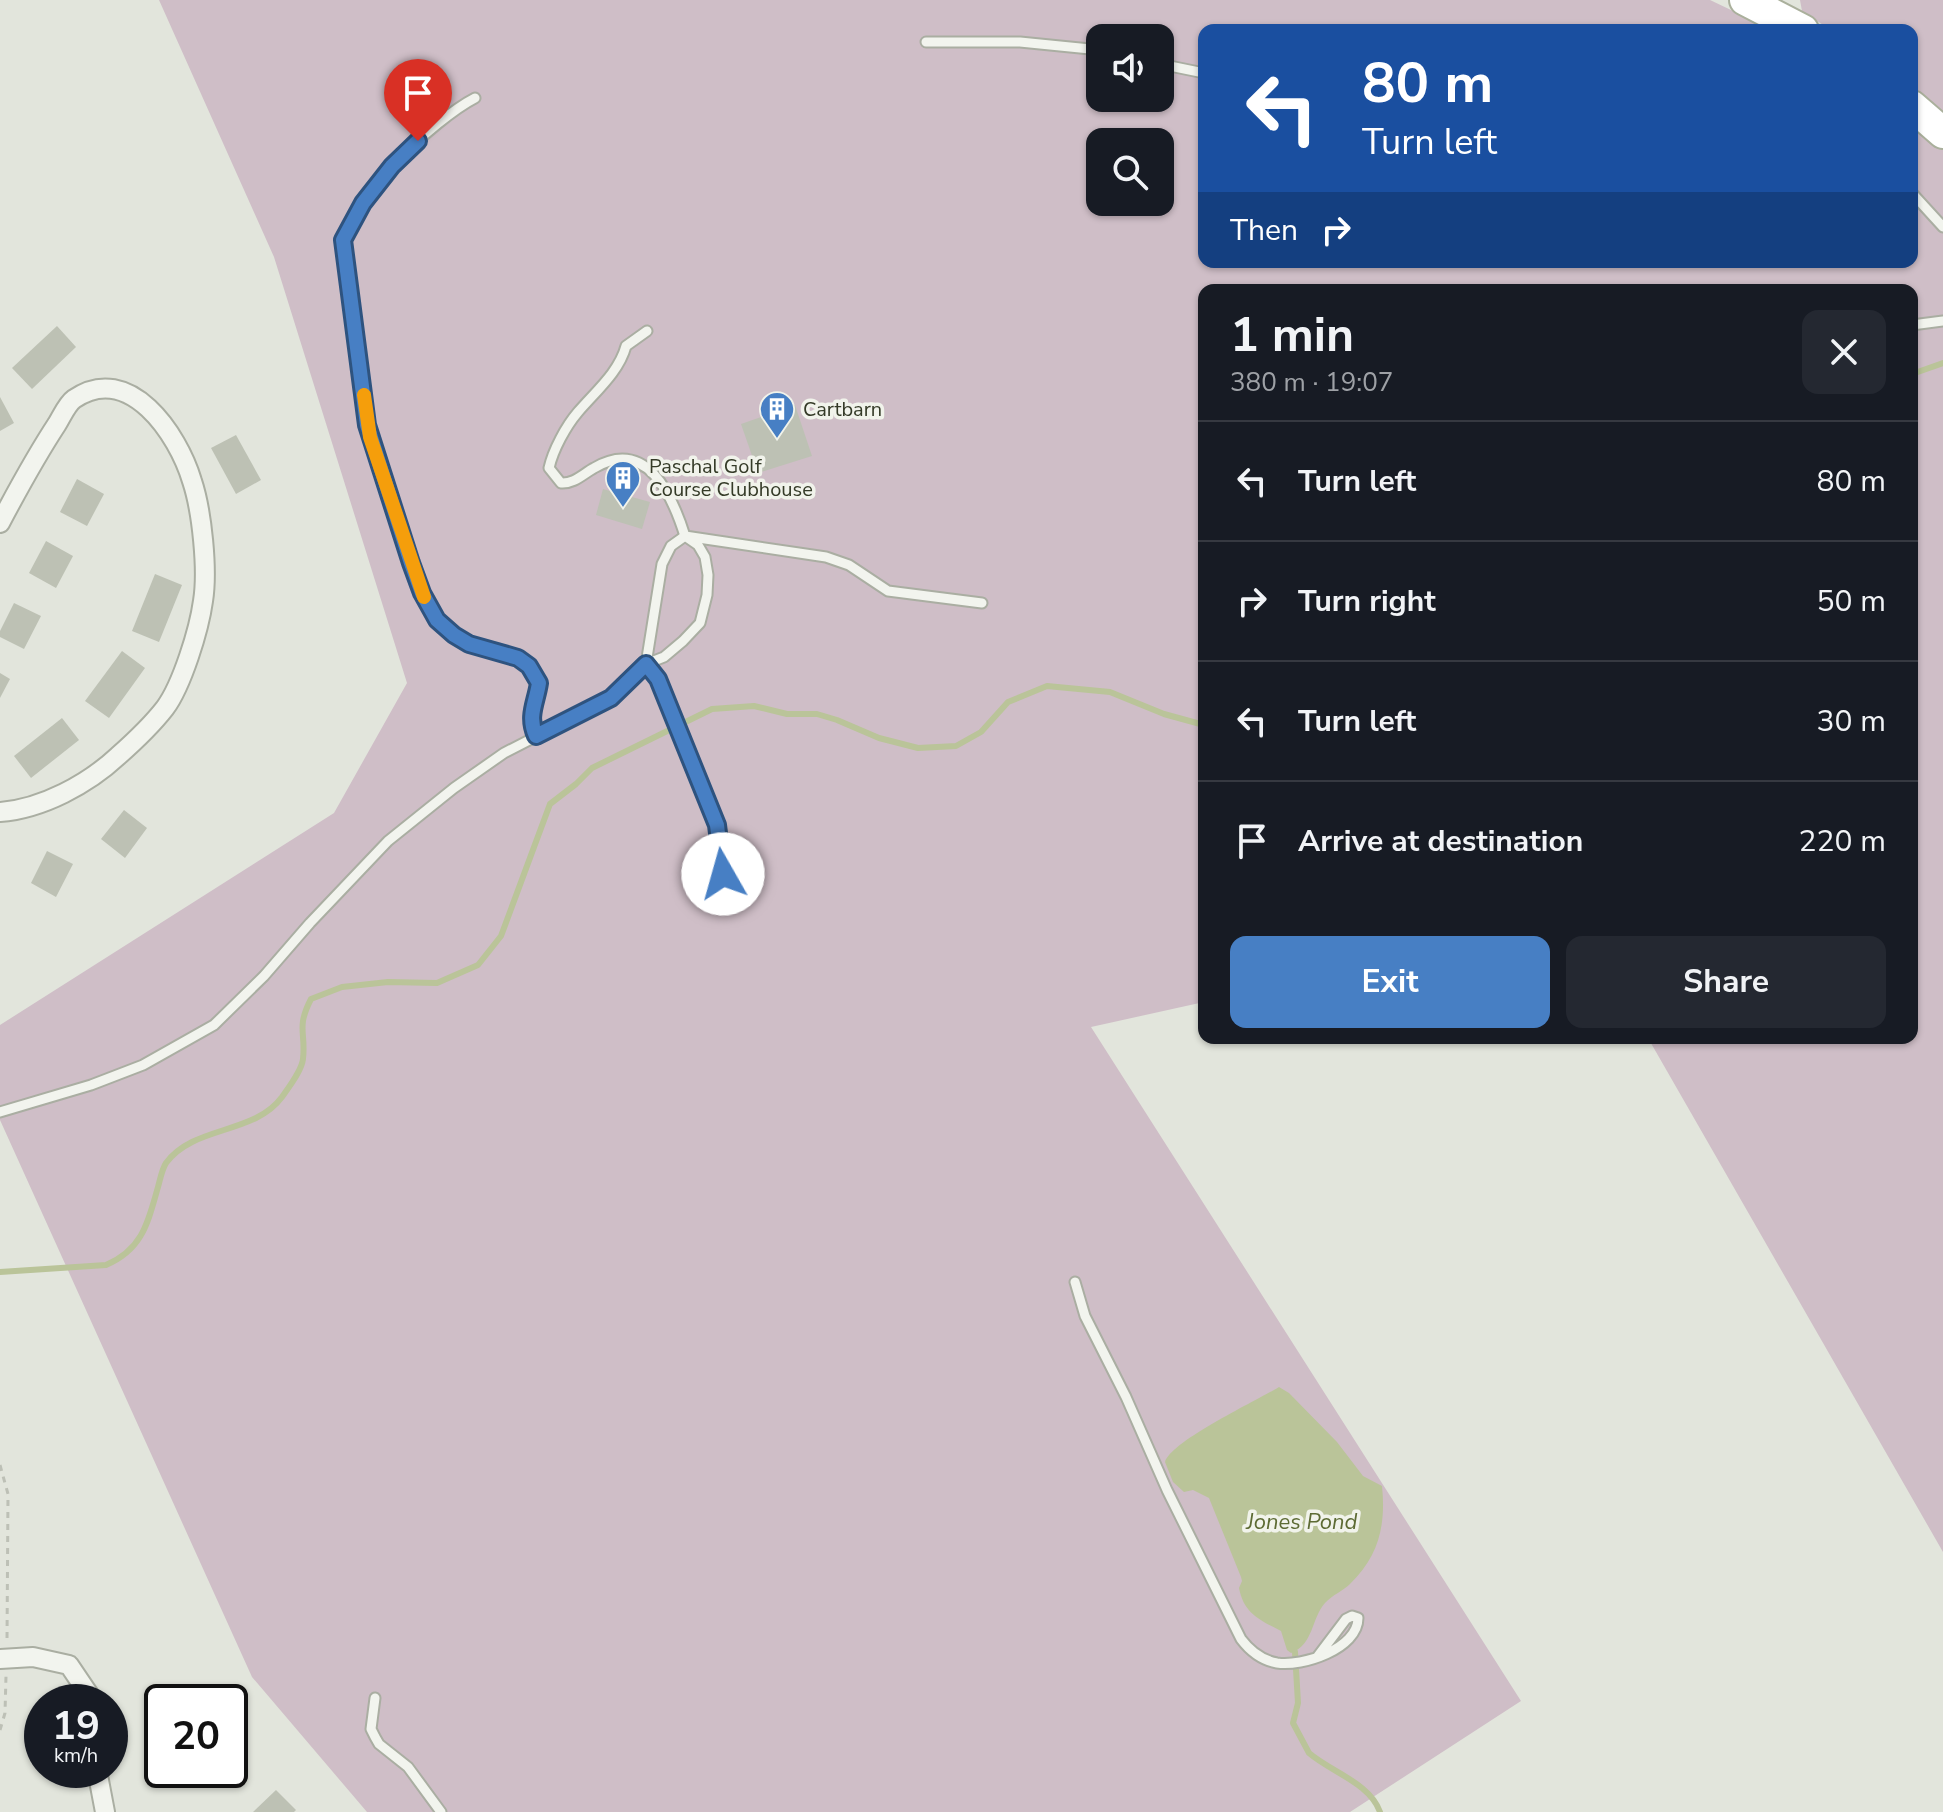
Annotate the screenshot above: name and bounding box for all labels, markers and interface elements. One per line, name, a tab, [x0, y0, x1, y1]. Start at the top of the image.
map controls	[1086, 24, 1174, 216]
button: sound	[1086, 24, 1174, 112]
text: 80 m	[1362, 45, 1493, 122]
icon: left	[1230, 56, 1334, 160]
pin	[384, 59, 452, 141]
icon: arrive	[396, 71, 440, 115]
text: Turn left	[1362, 118, 1497, 167]
button: search	[1086, 128, 1174, 216]
icon: right	[1314, 208, 1358, 252]
text: Then	[1230, 210, 1298, 251]
text: 1 min	[1230, 302, 1354, 368]
button: close	[1802, 310, 1886, 394]
text: 380 m · 19:07	[1230, 365, 1393, 400]
building icon: Cartbarn	[758, 390, 796, 440]
place label: Cartbarn	[803, 396, 882, 423]
place label: Paschal Golf Course Clubhouse	[649, 453, 813, 503]
building icon: Paschal Golf Course Clubhouse	[604, 459, 642, 509]
icon: left	[1230, 459, 1274, 503]
text: Turn left	[1298, 461, 1416, 502]
text: 80 m	[1817, 461, 1886, 502]
icon: right	[1230, 579, 1274, 623]
text: Turn right	[1298, 581, 1436, 622]
text: 50 m	[1817, 581, 1886, 622]
icon: left	[1230, 699, 1274, 743]
text: Turn left	[1298, 701, 1416, 742]
text: 30 m	[1817, 701, 1886, 742]
icon: arrive	[1230, 819, 1274, 863]
text: Arrive at destination	[1298, 821, 1583, 862]
text: 220 m	[1799, 821, 1886, 862]
position arrow	[681, 832, 765, 916]
button: Exit	[1230, 936, 1550, 1028]
button: Share	[1566, 936, 1886, 1028]
water label: Jones Pond	[1246, 1507, 1358, 1537]
speed limit sign: 20	[144, 1684, 248, 1788]
text: 19	[52, 1699, 100, 1753]
text: km/h	[54, 1742, 98, 1769]

